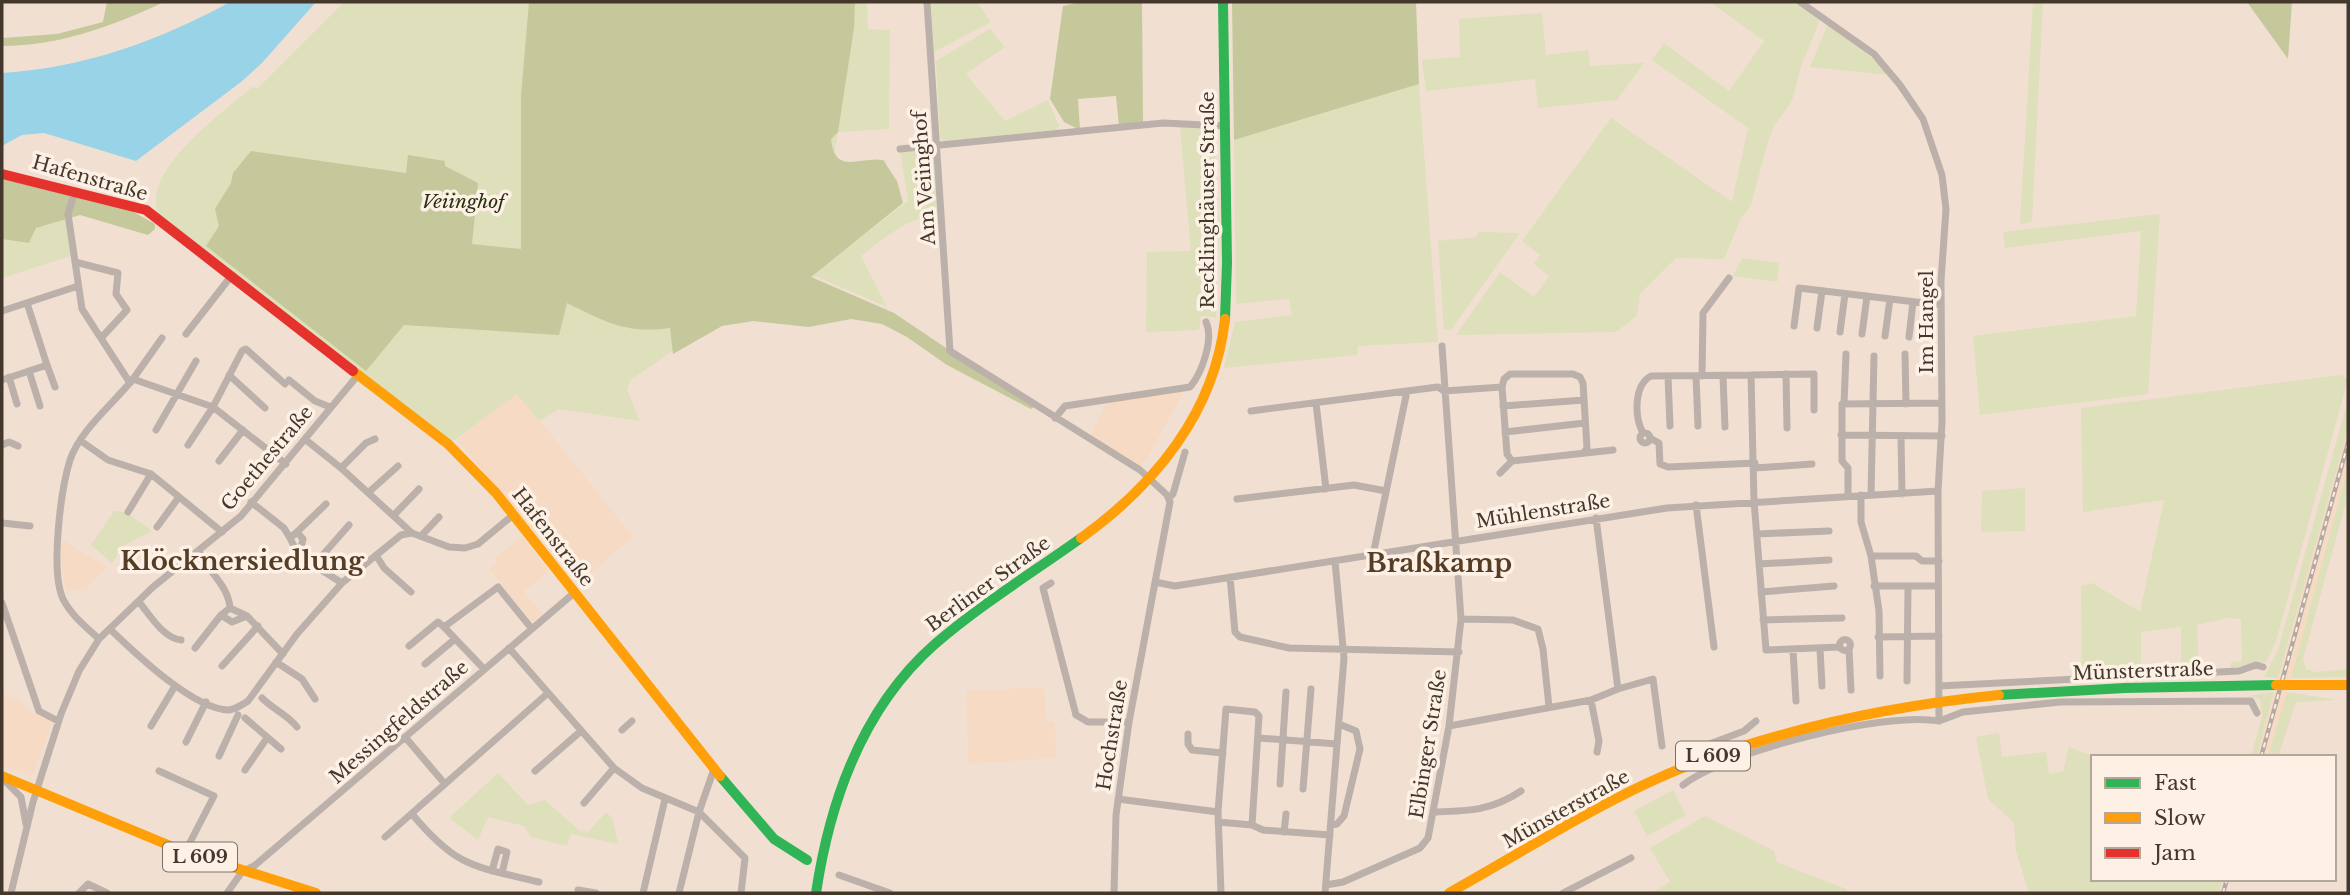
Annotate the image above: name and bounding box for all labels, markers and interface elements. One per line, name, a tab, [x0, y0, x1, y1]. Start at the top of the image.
street label: Recklinghäuser Straße	[1196, 91, 1219, 309]
street label: Am Veiinghof	[908, 108, 940, 247]
street label: Hafenstraße	[30, 151, 150, 205]
park label: Veiinghof	[422, 190, 509, 213]
street label: Im Hangel	[1915, 270, 1938, 374]
street label: Goethestraße	[216, 401, 318, 515]
street label: Hafenstraße	[507, 483, 599, 591]
street label: Mühlenstraße	[1474, 489, 1612, 533]
street label: Berliner Straße	[921, 531, 1055, 637]
district label: Klöcknersiedlung	[120, 545, 365, 577]
district label: Braßkamp	[1366, 547, 1512, 579]
street label: Messingfeldstraße	[325, 656, 473, 788]
street label: Münsterstraße	[2072, 657, 2214, 685]
street label: Elbinger Straße	[1405, 668, 1451, 820]
street label: Hochstraße	[1092, 678, 1132, 792]
road number: L 609	[1676, 742, 1750, 770]
legend	[2091, 755, 2336, 881]
street label: Münsterstraße	[1499, 765, 1633, 853]
text: Fast	[2154, 770, 2196, 796]
text: Slow	[2154, 805, 2206, 831]
text: Jam	[2151, 840, 2196, 866]
road number: L 609	[163, 842, 237, 872]

